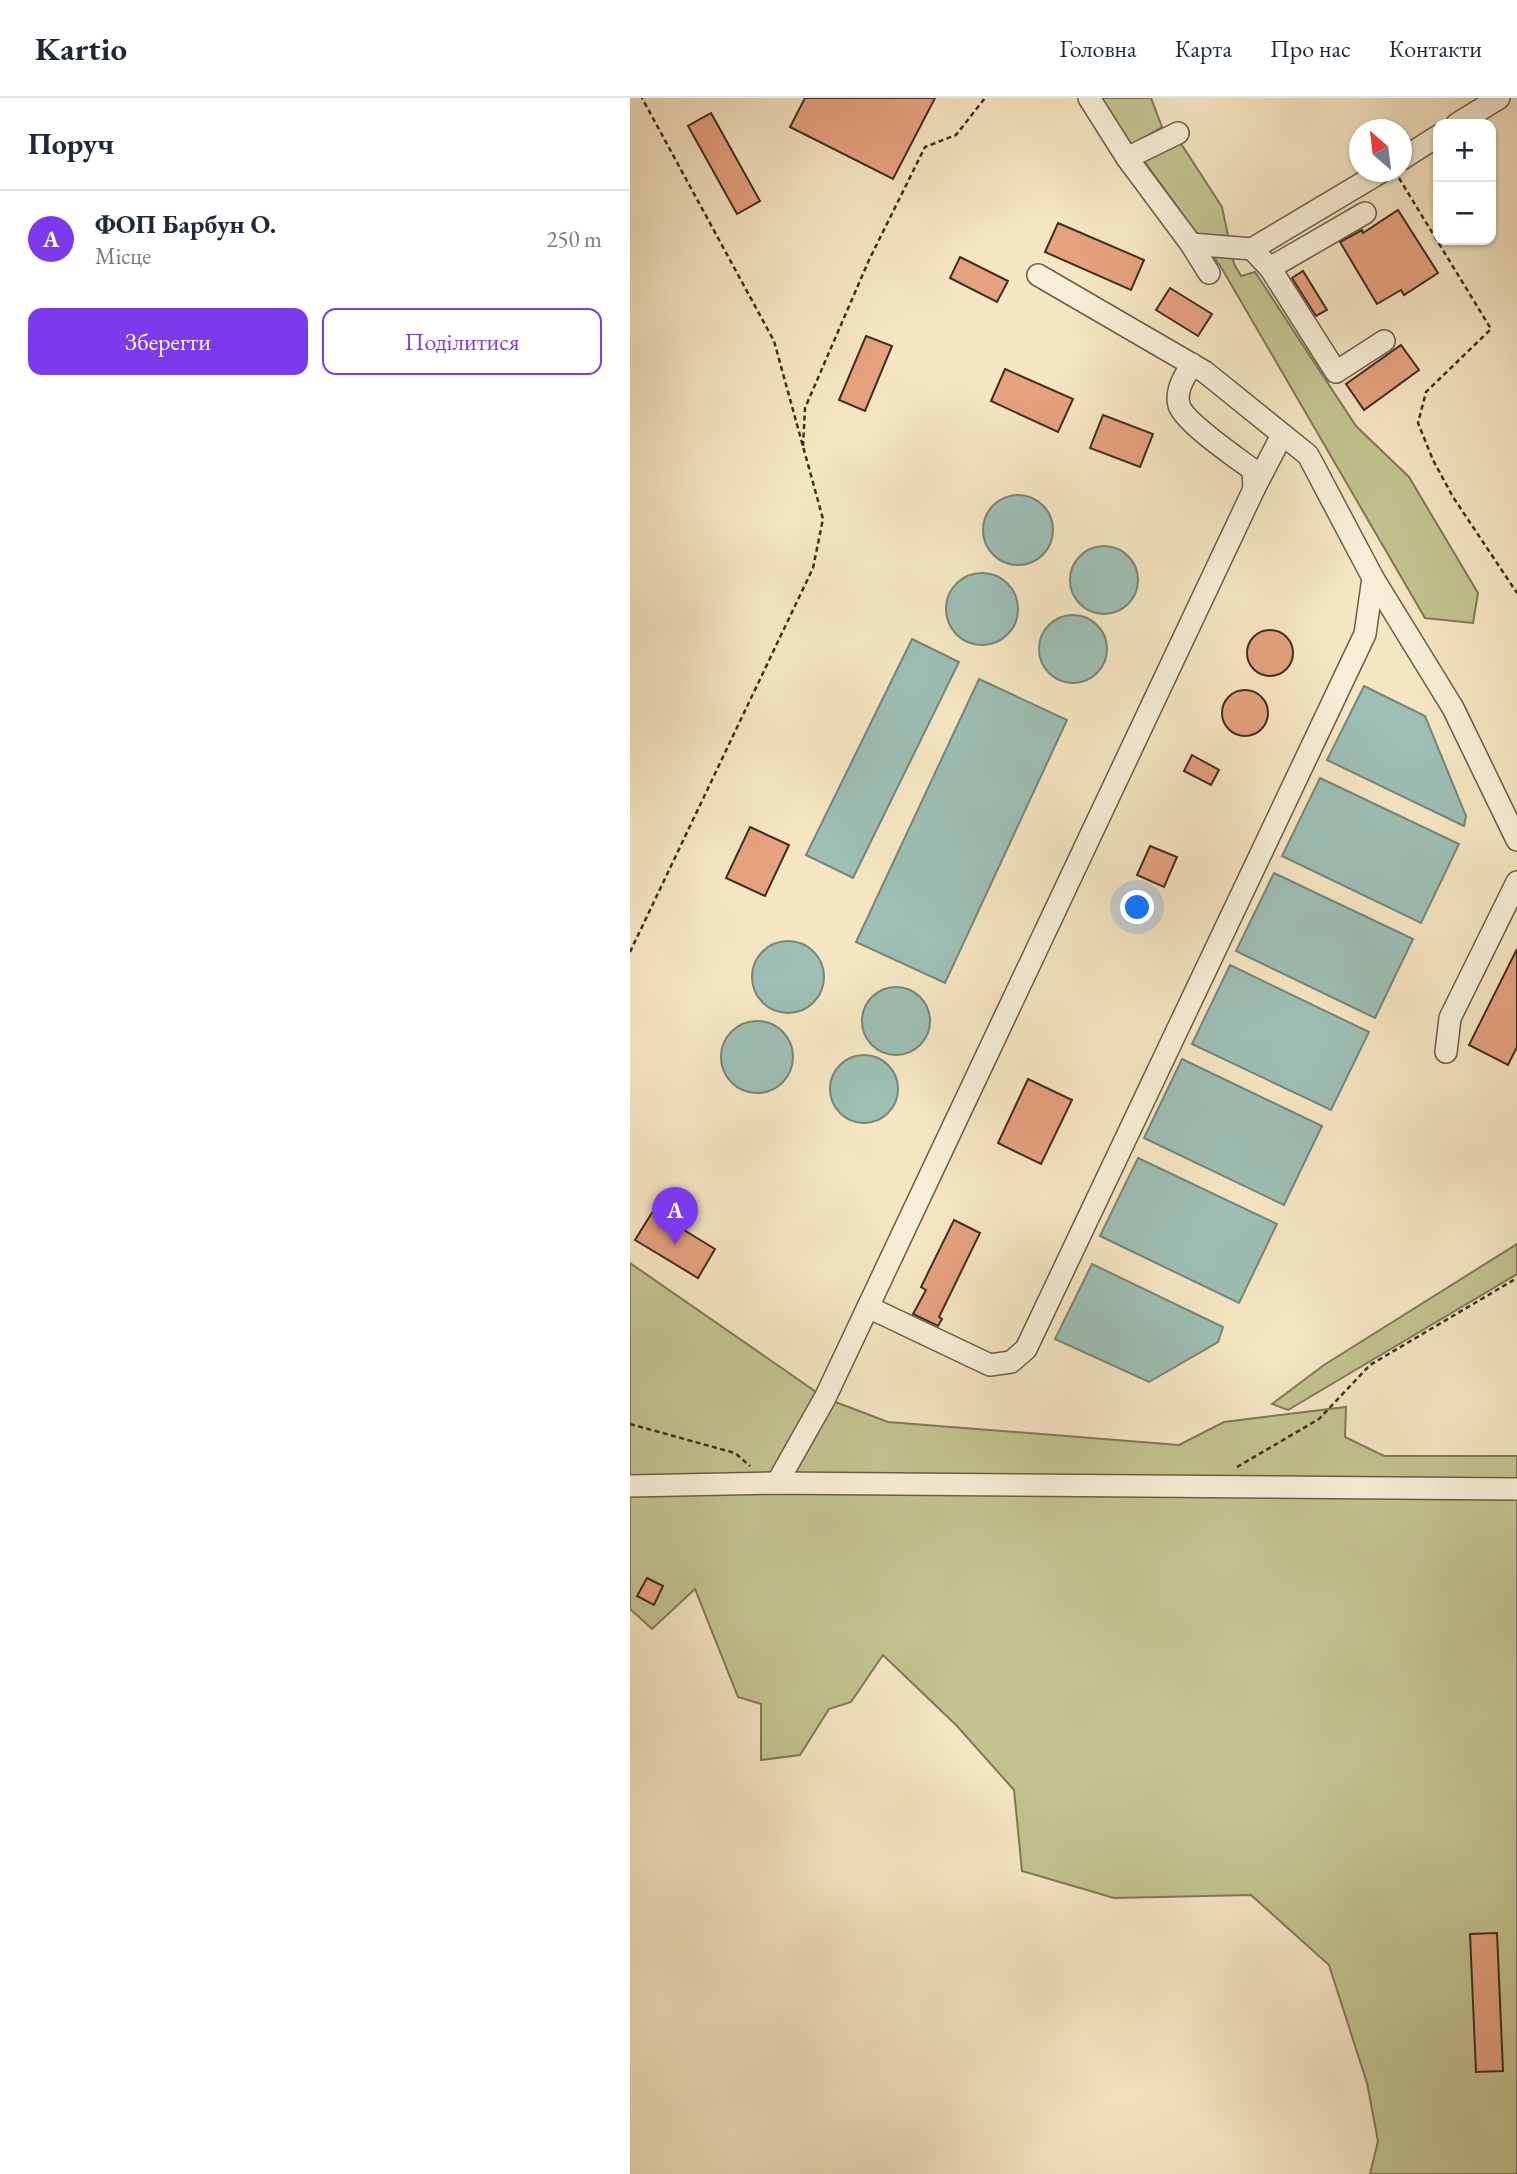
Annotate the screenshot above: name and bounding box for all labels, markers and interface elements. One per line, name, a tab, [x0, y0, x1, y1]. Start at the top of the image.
text: Kartio	[35, 27, 127, 70]
text: Головна	[1059, 33, 1137, 64]
text: Карта	[1175, 33, 1232, 64]
text: Про нас	[1270, 33, 1351, 64]
text: Контакти	[1389, 33, 1482, 64]
north arrow	[1349, 119, 1412, 182]
map controls	[1433, 119, 1496, 245]
button: +	[1433, 119, 1496, 182]
text: Поруч	[28, 124, 114, 163]
button: −	[1433, 182, 1496, 245]
text: ФОП Барбун О.	[95, 207, 276, 241]
text: A	[43, 224, 59, 254]
text: 250 m	[546, 224, 602, 254]
text: Місце	[95, 241, 151, 271]
button: Зберегти	[28, 308, 308, 375]
button: Поділитися	[322, 308, 602, 375]
your location	[1120, 890, 1154, 924]
pin: A	[652, 1187, 698, 1245]

